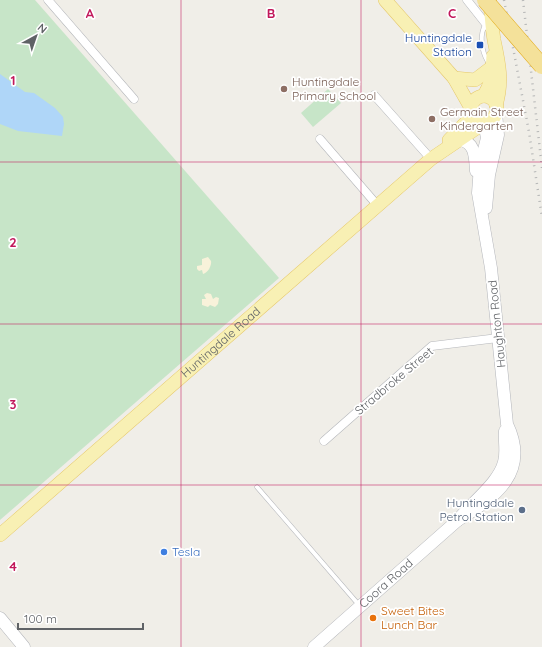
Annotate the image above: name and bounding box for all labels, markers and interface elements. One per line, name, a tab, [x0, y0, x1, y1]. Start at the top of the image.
text: A	[86, 5, 95, 21]
text: B	[267, 5, 275, 21]
text: C	[448, 5, 456, 21]
north arrow	[16, 16, 56, 56]
text: N	[35, 20, 50, 36]
place label: Huntingdale Station	[405, 30, 472, 59]
marker: Huntingdale Station	[475, 40, 485, 50]
text: 1	[10, 72, 16, 88]
place label: Huntingdale Primary School	[292, 74, 376, 103]
marker: Huntingdale Primary School	[279, 84, 289, 94]
place label: Germain Street Kindergarten	[440, 104, 524, 133]
marker: Germain Street Kindergarten	[427, 114, 437, 124]
text: 2	[9, 234, 17, 250]
street label: Haughton Road	[484, 279, 509, 369]
street label: Huntingdale Road	[178, 303, 263, 381]
street label: Stradbroke Street	[351, 343, 436, 418]
text: 3	[10, 396, 17, 412]
place label: Huntingdale Petrol Station	[440, 495, 514, 524]
marker: Huntingdale Petrol Station	[517, 505, 527, 515]
place label: Tesla	[172, 544, 200, 559]
marker: Tesla	[159, 547, 169, 557]
street label: Coora Road	[356, 555, 416, 611]
text: 4	[9, 558, 17, 574]
place label: Sweet Bites Lunch Bar	[381, 603, 445, 632]
scale bar	[18, 605, 143, 631]
text: 100 m	[24, 611, 57, 626]
marker: Sweet Bites Lunch Bar	[368, 613, 378, 623]

